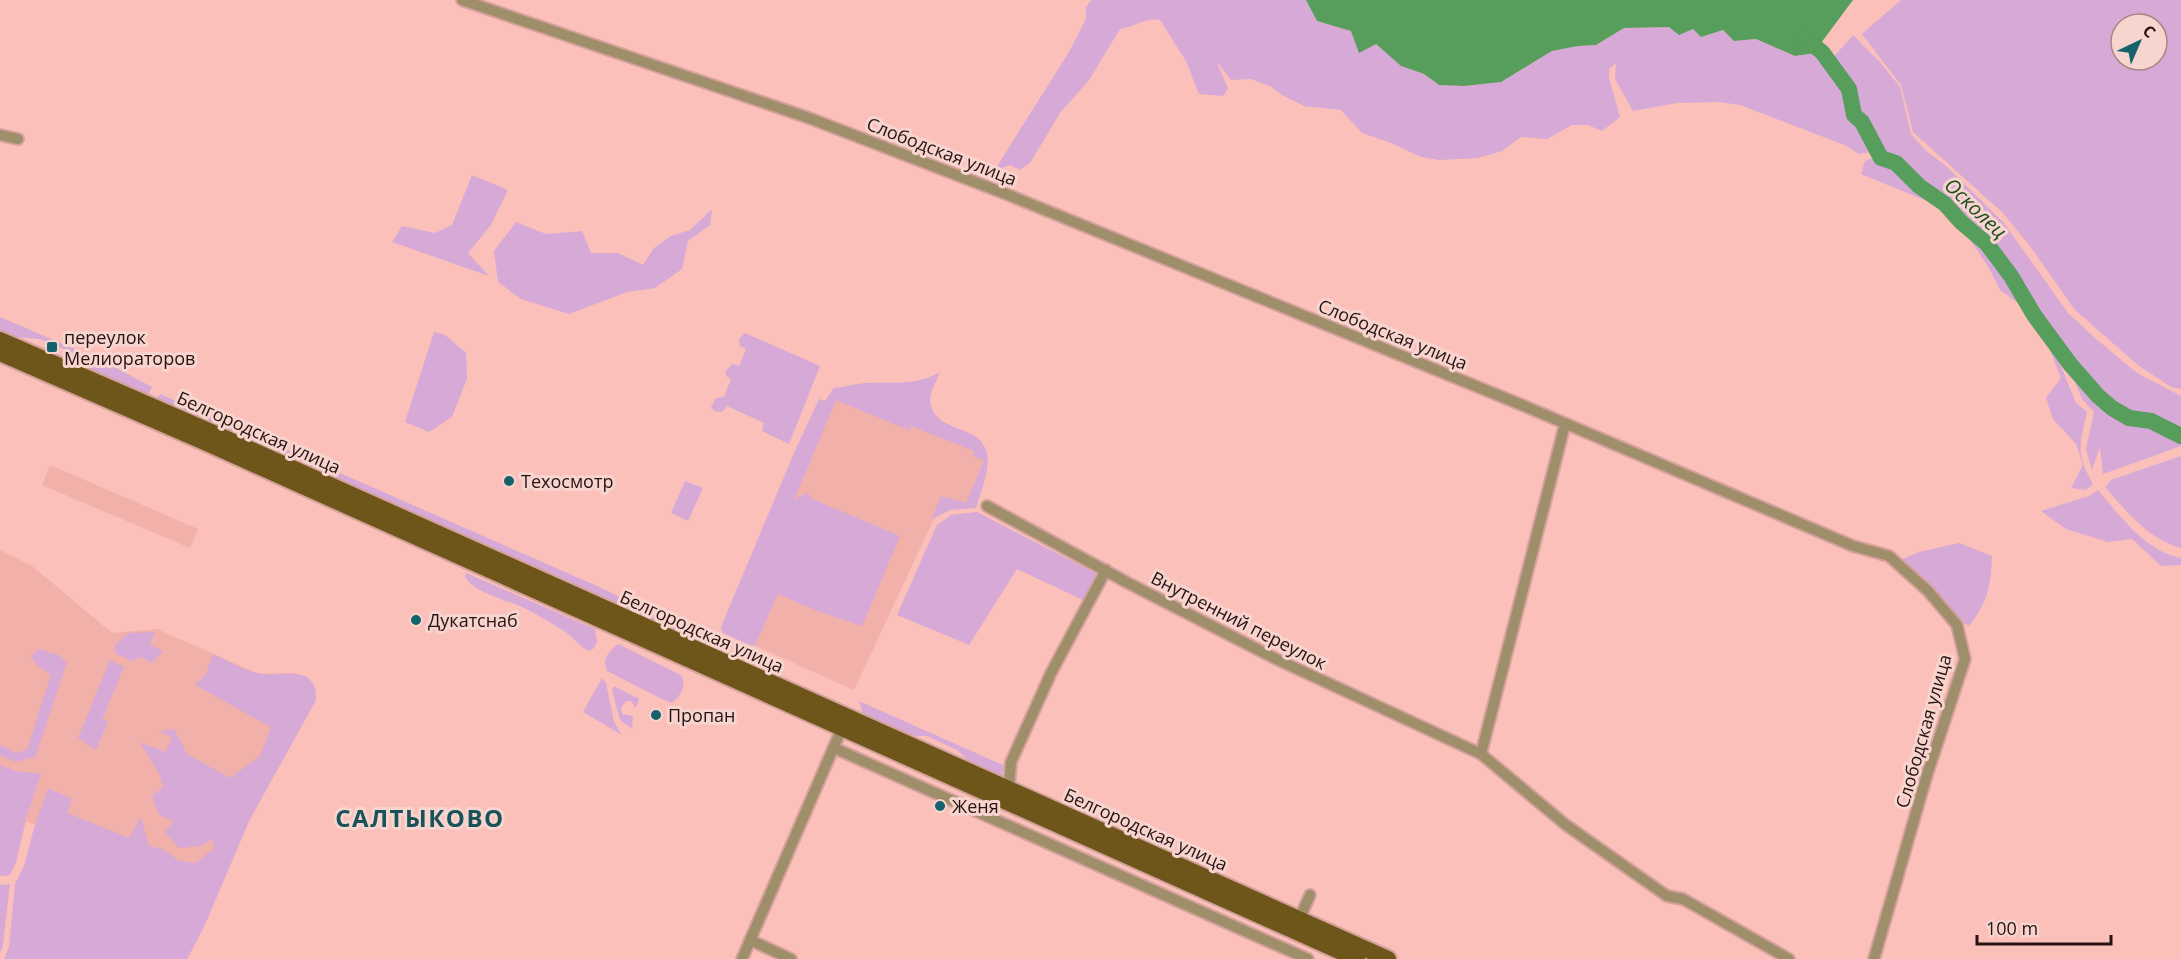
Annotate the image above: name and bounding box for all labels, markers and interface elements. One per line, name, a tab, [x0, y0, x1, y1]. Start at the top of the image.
north arrow	[2109, 12, 2169, 72]
text: С	[2138, 20, 2161, 43]
street label: Слободская улица	[864, 111, 1020, 191]
water label: Осколец	[1939, 172, 2013, 244]
street label: Слободская улица	[1315, 293, 1471, 375]
place label: переулок Мелиораторов	[64, 325, 195, 370]
marker: переулок Мелиораторов	[45, 340, 59, 354]
street label: Белгородская улица	[173, 385, 345, 479]
place label: Техосмотр	[521, 469, 613, 493]
marker: Техосмотр	[502, 474, 516, 488]
street label: Внутренний переулок	[1147, 565, 1331, 675]
street label: Белгородская улица	[616, 584, 788, 678]
place label: Дукатснаб	[428, 608, 518, 632]
marker: Дукатснаб	[409, 613, 423, 627]
street label: Слободская улица	[1890, 651, 1956, 811]
place label: Пропан	[668, 703, 736, 727]
marker: Пропан	[649, 708, 663, 722]
street label: Белгородская улица	[1060, 782, 1232, 876]
place label: Женя	[952, 794, 999, 818]
marker: Женя	[933, 799, 947, 813]
district label: САЛТЫКОВО	[335, 801, 505, 834]
scale bar	[1977, 908, 2110, 946]
text: 100 m	[1986, 916, 2038, 940]

